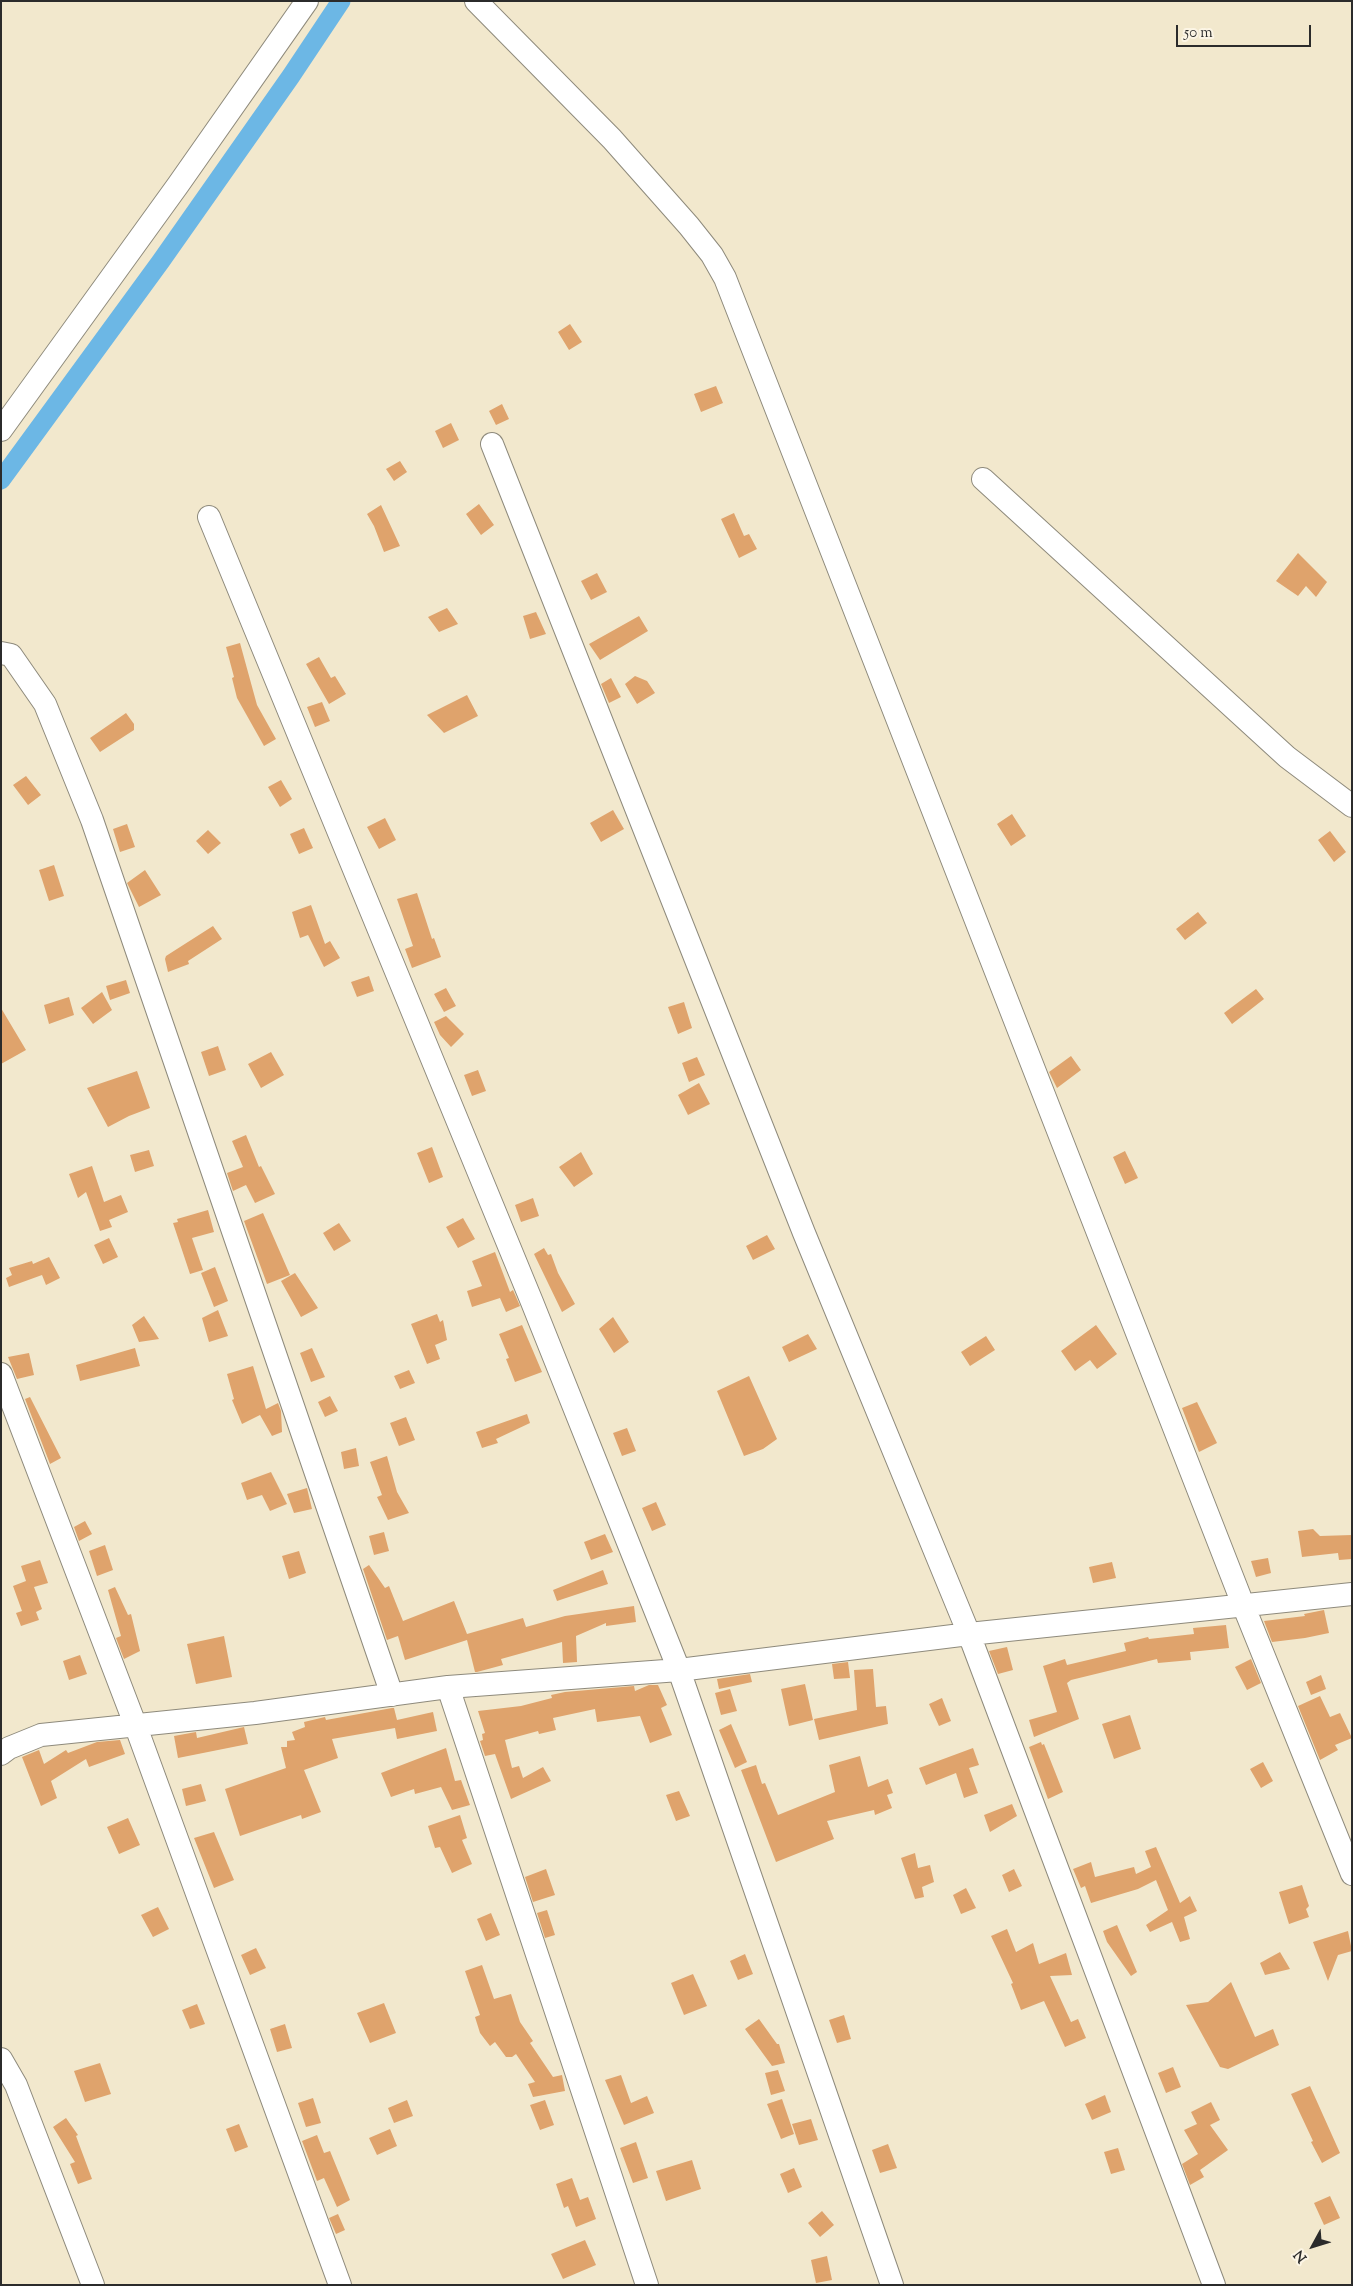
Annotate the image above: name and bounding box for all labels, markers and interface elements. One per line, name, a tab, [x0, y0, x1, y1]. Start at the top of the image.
scale bar	[1178, 15, 1313, 47]
text: 50 m	[1184, 23, 1213, 44]
north arrow	[1288, 2221, 1338, 2271]
text: N	[1290, 2245, 1313, 2266]

